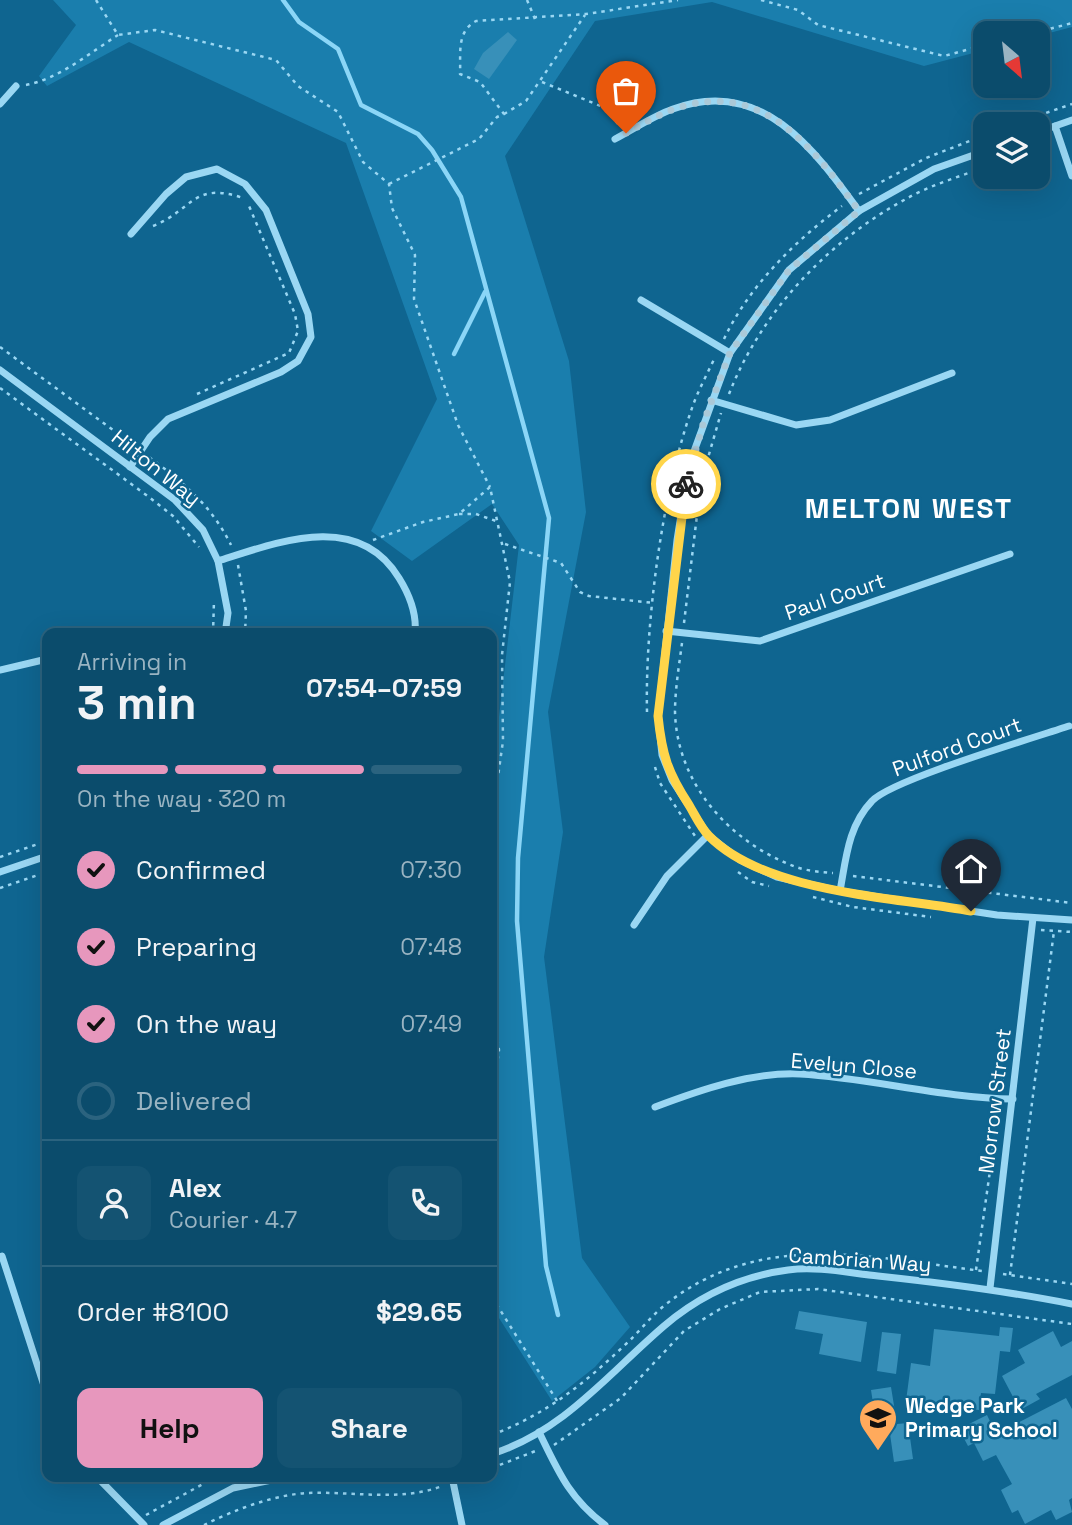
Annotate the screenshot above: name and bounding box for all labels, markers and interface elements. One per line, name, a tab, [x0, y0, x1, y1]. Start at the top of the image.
north arrow	[973, 21, 1050, 98]
map controls	[973, 21, 1050, 189]
pin	[596, 61, 656, 133]
icon: bag	[607, 72, 645, 110]
button: layers	[973, 112, 1050, 189]
street label: Hilton Way	[106, 423, 206, 512]
courier	[651, 449, 721, 519]
icon: bike	[667, 465, 705, 503]
district label: MELTON WEST	[805, 490, 1013, 526]
street label: Paul Court	[781, 567, 889, 626]
text: Arriving in	[77, 647, 187, 677]
text: 07:54–07:59	[306, 671, 462, 705]
text: 3 min	[77, 674, 197, 732]
street label: Pulford Court	[888, 711, 1025, 782]
text: On the way · 320 m	[77, 784, 286, 814]
pin	[941, 839, 1001, 911]
icon: home	[952, 850, 990, 888]
icon: check	[77, 851, 115, 889]
text: Confirmed	[136, 853, 266, 887]
text: 07:30	[400, 855, 462, 885]
icon: check	[77, 928, 115, 966]
text: Preparing	[136, 930, 257, 964]
text: 07:48	[400, 932, 462, 962]
icon: check	[77, 1005, 115, 1043]
text: On the way	[136, 1007, 277, 1041]
text: 07:49	[400, 1009, 462, 1039]
street label: Morrow Street	[972, 1027, 1017, 1175]
street label: Evelyn Close	[790, 1047, 918, 1084]
text: Delivered	[136, 1084, 252, 1118]
button: person	[77, 1166, 151, 1240]
button: phone	[388, 1166, 462, 1240]
text: Alex	[169, 1171, 222, 1205]
text: Courier · 4.7	[169, 1205, 297, 1235]
street label: Cambrian Way	[788, 1241, 932, 1278]
text: Order #8100	[77, 1295, 229, 1329]
text: $29.65	[376, 1295, 462, 1329]
button: Help	[77, 1388, 263, 1468]
button: Share	[277, 1388, 462, 1468]
place label: Wedge Park Primary School	[905, 1392, 1058, 1443]
school or university icon: Wedge Park Primary School	[857, 1397, 899, 1452]

